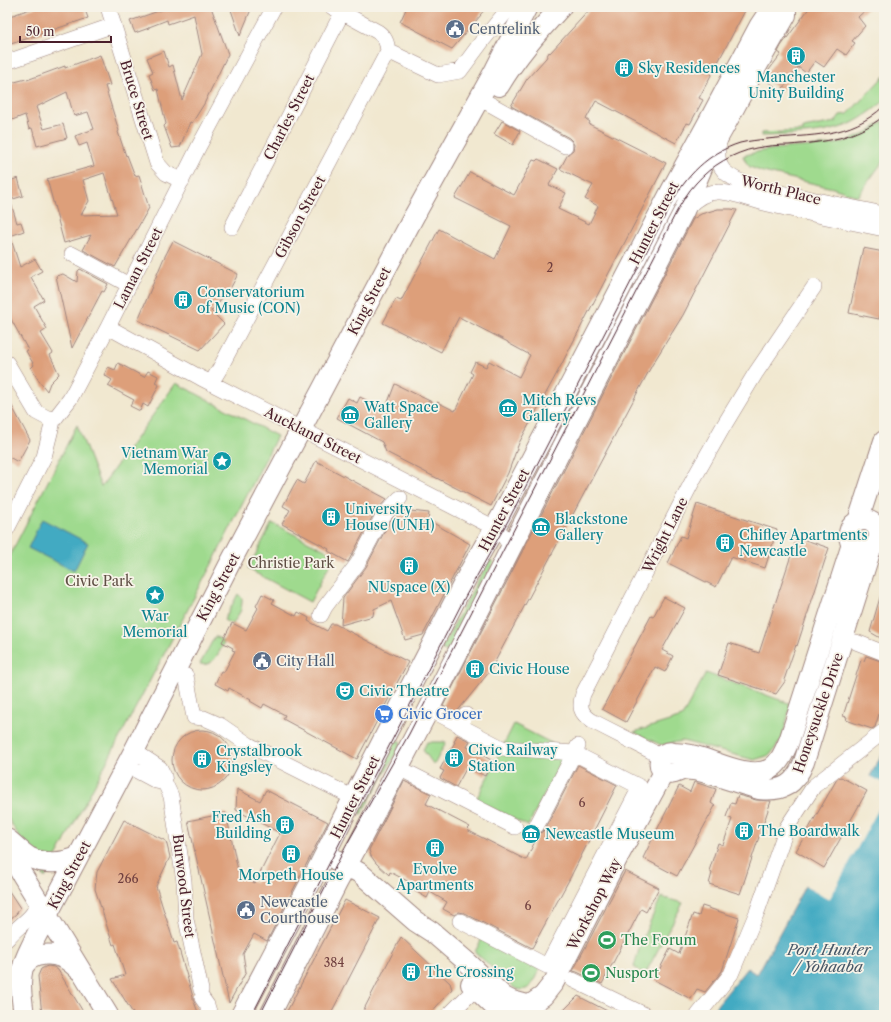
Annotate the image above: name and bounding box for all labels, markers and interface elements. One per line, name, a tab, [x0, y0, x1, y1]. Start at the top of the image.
scale bar	[20, 18, 111, 44]
public building icon: Centrelink	[444, 18, 466, 40]
place label: Centrelink	[469, 20, 541, 38]
text: 50 m	[26, 24, 55, 39]
building icon: Manchester Unity Building	[785, 45, 807, 67]
building icon: Sky Residences	[613, 57, 635, 79]
street label: Bruce Street	[116, 58, 158, 142]
place label: Sky Residences	[638, 59, 740, 77]
place label: Manchester Unity Building	[748, 68, 844, 102]
street label: Charles Street	[260, 71, 318, 163]
street label: Worth Place	[738, 171, 823, 209]
street label: Gibson Street	[271, 173, 329, 261]
street label: Hunter Street	[625, 178, 683, 268]
street label: Laman Street	[110, 224, 166, 312]
house number: 2	[547, 260, 554, 275]
street label: King Street	[344, 264, 395, 338]
place label: Conservatorium of Music (CON)	[197, 283, 305, 317]
building icon: Conservatorium of Music (CON)	[172, 289, 194, 311]
place label: Mitch Revs Gallery	[522, 391, 596, 425]
museum icon: Mitch Revs Gallery	[497, 397, 519, 419]
place label: Watt Space Gallery	[363, 398, 439, 432]
street label: Auckland Street	[261, 402, 365, 467]
museum icon: Watt Space Gallery	[339, 404, 361, 426]
place label: Vietnam War Memorial	[120, 444, 208, 478]
place icon: Vietnam War Memorial	[211, 450, 233, 472]
street label: Hunter Street	[475, 466, 533, 554]
street label: Wright Lane	[638, 494, 692, 577]
place label: University House (UNH)	[345, 500, 434, 534]
building icon: University House (UNH)	[320, 506, 342, 528]
place label: Blackstone Gallery	[555, 510, 628, 544]
museum icon: Blackstone Gallery	[530, 516, 552, 538]
place label: Chifley Apartments Newcastle	[739, 526, 868, 560]
building icon: Chifley Apartments Newcastle	[714, 532, 736, 554]
street label: King Street	[193, 550, 244, 624]
park label: Christie Park	[248, 554, 335, 572]
building icon: NUspace (X)	[398, 555, 420, 577]
park label: Civic Park	[65, 572, 134, 590]
place label: NUspace (X)	[368, 578, 450, 596]
place icon: War Memorial	[144, 584, 166, 606]
place label: War Memorial	[123, 607, 187, 641]
public building icon: City Hall	[251, 650, 273, 672]
street label: Honeysuckle Drive	[789, 650, 847, 776]
place label: City Hall	[276, 652, 335, 670]
building icon: Civic House	[464, 658, 486, 680]
place label: Civic House	[489, 660, 570, 678]
theatre icon: Civic Theatre	[334, 680, 356, 702]
place label: Civic Theatre	[359, 682, 450, 700]
supermarket icon: Civic Grocer	[373, 703, 395, 725]
place label: Civic Grocer	[398, 705, 483, 723]
place label: Civic Railway Station	[468, 741, 558, 775]
place label: Crystalbrook Kingsley	[216, 742, 303, 776]
building icon: Civic Railway Station	[443, 747, 465, 769]
building icon: Crystalbrook Kingsley	[191, 748, 213, 770]
street label: Hunter Street	[326, 752, 384, 842]
house number: 6	[578, 795, 586, 810]
place label: Fred Ash Building	[211, 808, 272, 842]
building icon: Fred Ash Building	[274, 814, 296, 836]
building icon: The Boardwalk	[733, 820, 755, 842]
place label: The Boardwalk	[758, 822, 860, 840]
museum icon: Newcastle Museum	[520, 823, 542, 845]
place label: Newcastle Museum	[545, 825, 675, 843]
street label: Burwood Street	[169, 833, 199, 939]
building icon: Evolve Apartments	[424, 837, 446, 859]
street label: King Street	[44, 838, 95, 912]
building icon: Morpeth House	[280, 843, 302, 865]
street label: Workshop Way	[563, 855, 625, 954]
place label: Evolve Apartments	[395, 860, 474, 894]
place label: Morpeth House	[239, 866, 344, 884]
house number: 266	[118, 871, 138, 886]
place label: Newcastle Courthouse	[260, 893, 339, 927]
house number: 6	[524, 898, 532, 913]
public building icon: Newcastle Courthouse	[235, 899, 257, 921]
sports icon: The Forum	[596, 929, 618, 951]
place label: The Forum	[621, 931, 696, 949]
water label: Port Hunter / Yohaaba	[786, 940, 872, 976]
house number: 384	[324, 955, 344, 970]
building icon: The Crossing	[400, 961, 422, 983]
sports icon: Nusport	[580, 962, 602, 984]
place label: The Crossing	[425, 963, 514, 981]
place label: Nusport	[605, 964, 659, 982]

